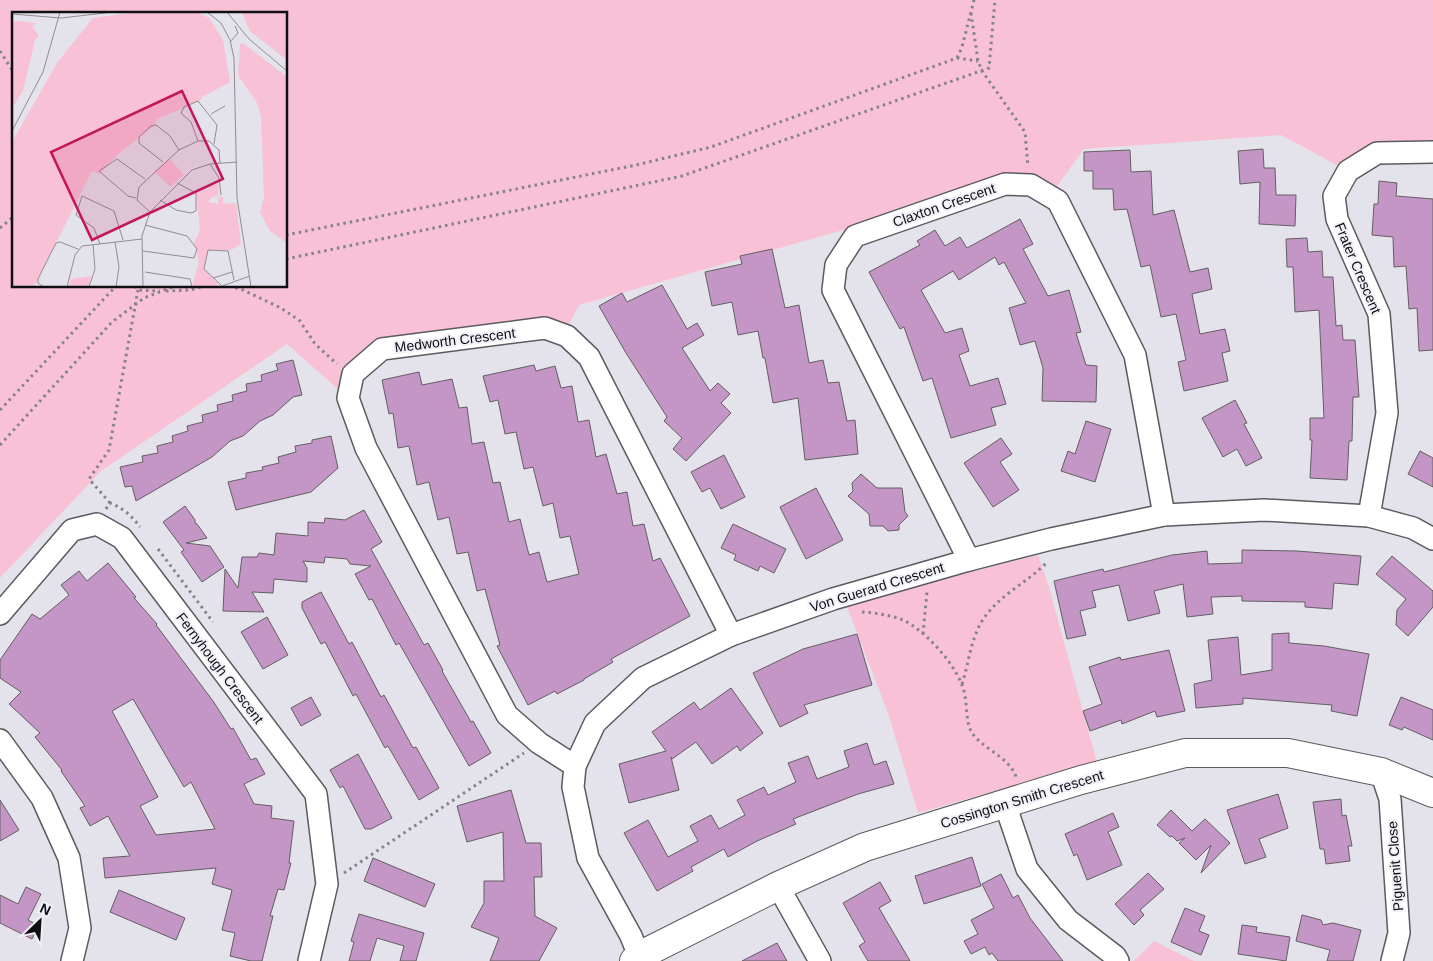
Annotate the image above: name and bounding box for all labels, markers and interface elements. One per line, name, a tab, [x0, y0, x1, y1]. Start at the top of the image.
inset map	[12, 12, 288, 288]
street label: Claxton Crescent	[891, 180, 997, 230]
street label: Frater Crescent	[1332, 220, 1384, 316]
street label: Medworth Crescent	[394, 325, 516, 355]
street label: Von Guerard Crescent	[808, 559, 946, 615]
street label: Fernyhough Crescent	[173, 609, 267, 727]
street label: Cossington Smith Crescent	[939, 767, 1106, 831]
street label: Piguenit Close	[1384, 820, 1406, 912]
north arrow	[15, 896, 65, 946]
text: N	[38, 900, 53, 919]

